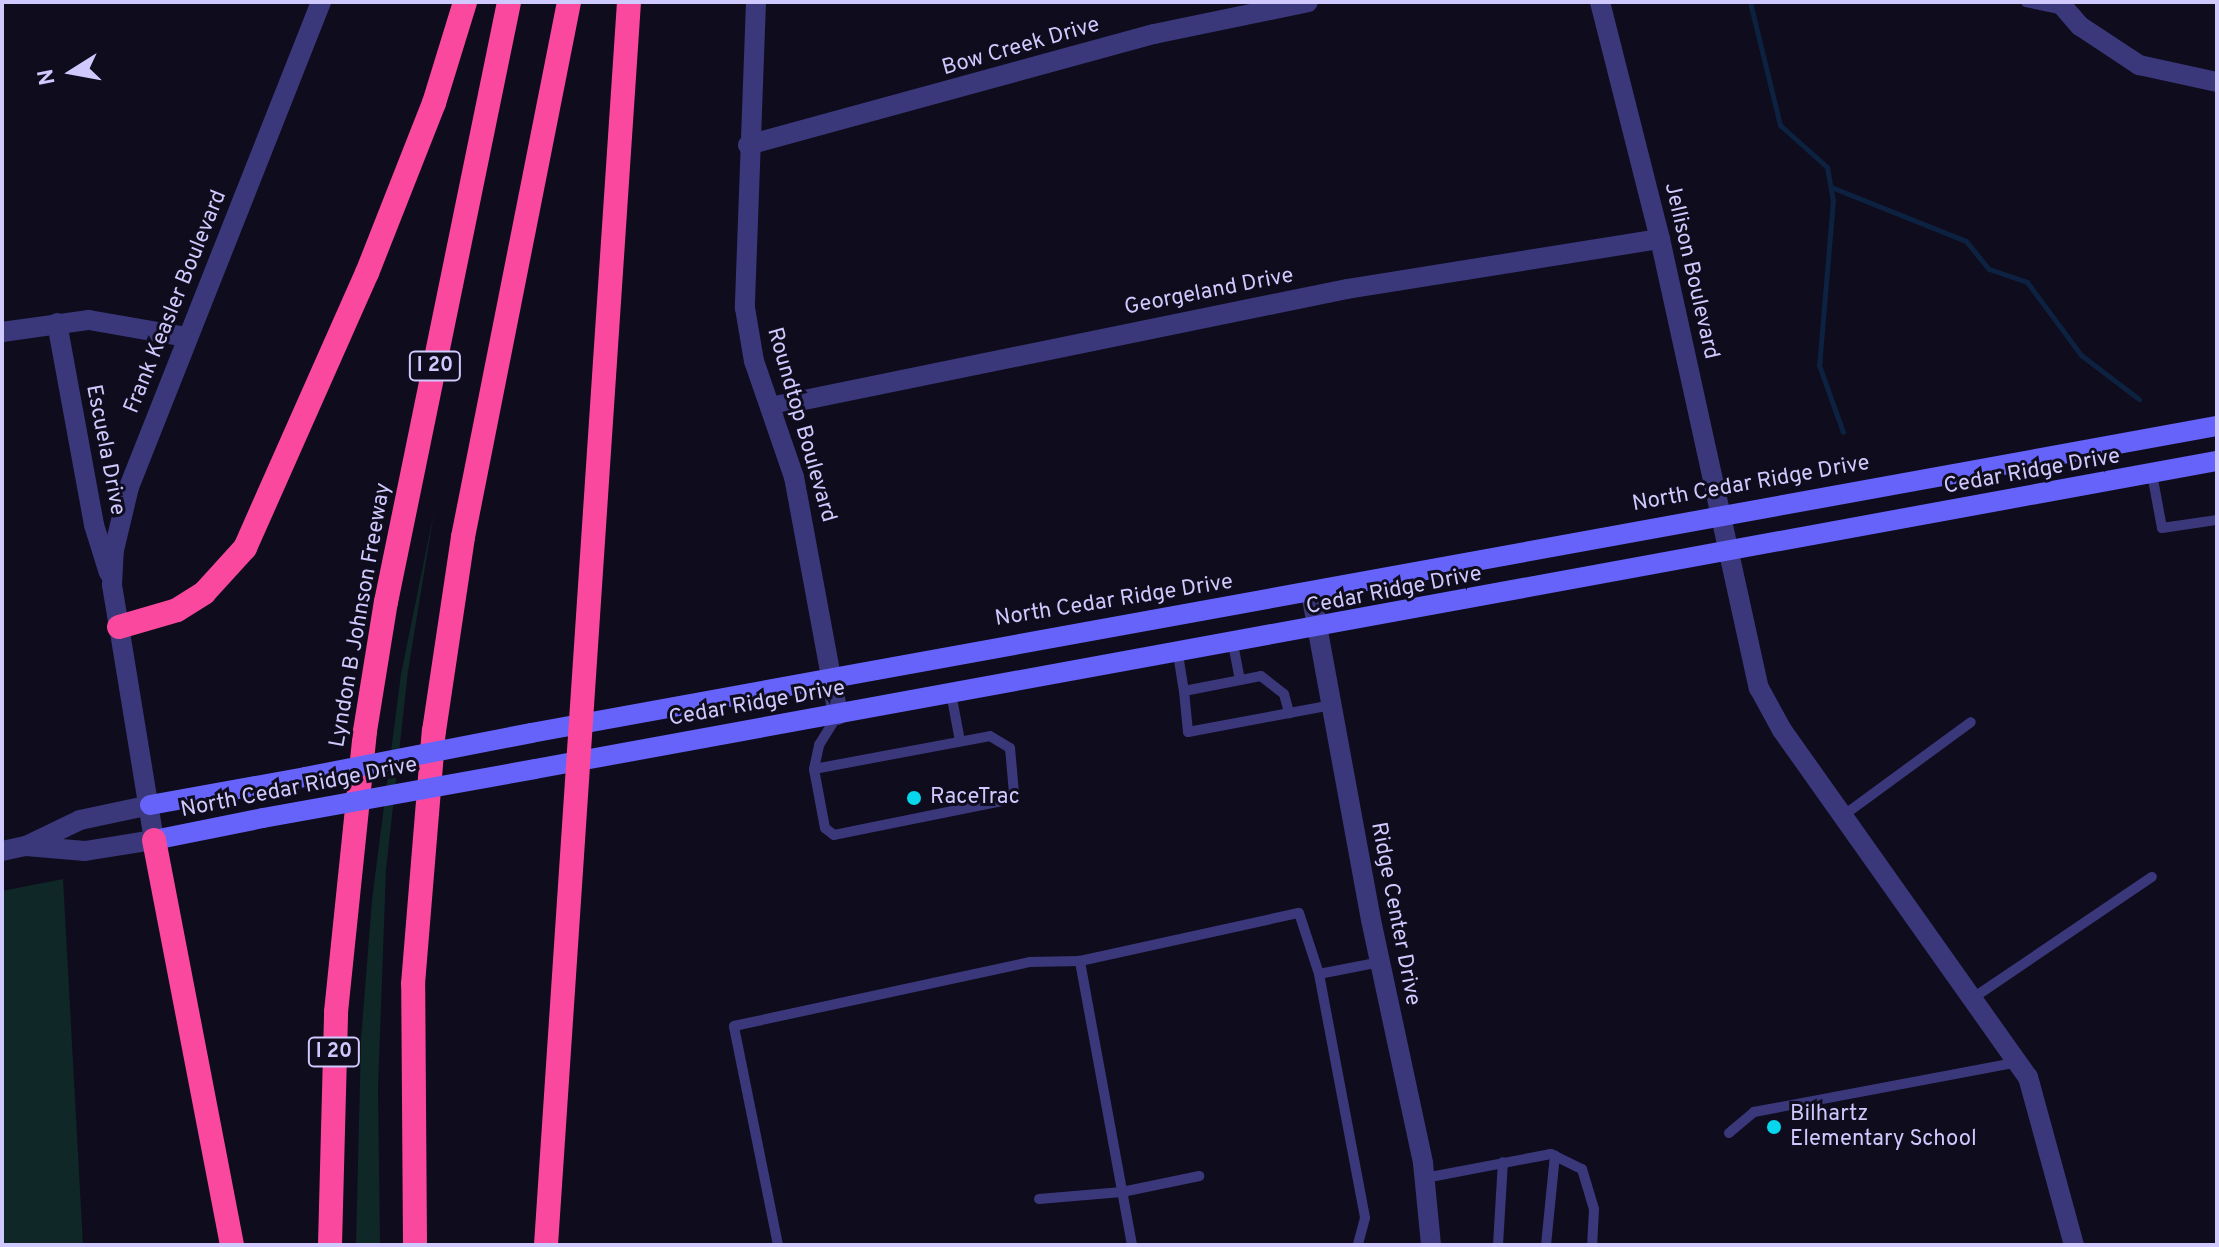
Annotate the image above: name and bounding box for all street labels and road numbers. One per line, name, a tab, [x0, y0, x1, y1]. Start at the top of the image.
street label: Bow Creek Drive	[939, 12, 1103, 82]
street label: Jellison Boulevard	[1658, 180, 1724, 362]
street label: Frank Keasler Boulevard	[119, 186, 233, 418]
street label: Georgeland Drive	[1122, 263, 1296, 321]
street label: Roundtop Boulevard	[761, 325, 841, 525]
road number: I 20	[407, 350, 463, 382]
street label: Escuela Drive	[79, 382, 131, 518]
street label: Cedar Ridge Drive	[1942, 444, 2122, 500]
street label: North Cedar Ridge Drive	[1630, 450, 1872, 518]
street label: Lyndon B Johnson Freeway	[325, 481, 397, 749]
street label: Cedar Ridge Drive	[1304, 561, 1484, 621]
street label: North Cedar Ridge Drive	[993, 569, 1235, 633]
street label: Cedar Ridge Drive	[667, 676, 847, 732]
street label: North Cedar Ridge Drive	[178, 752, 420, 824]
street label: Ridge Center Drive	[1364, 820, 1426, 1008]
road number: I 20	[306, 1036, 362, 1068]

